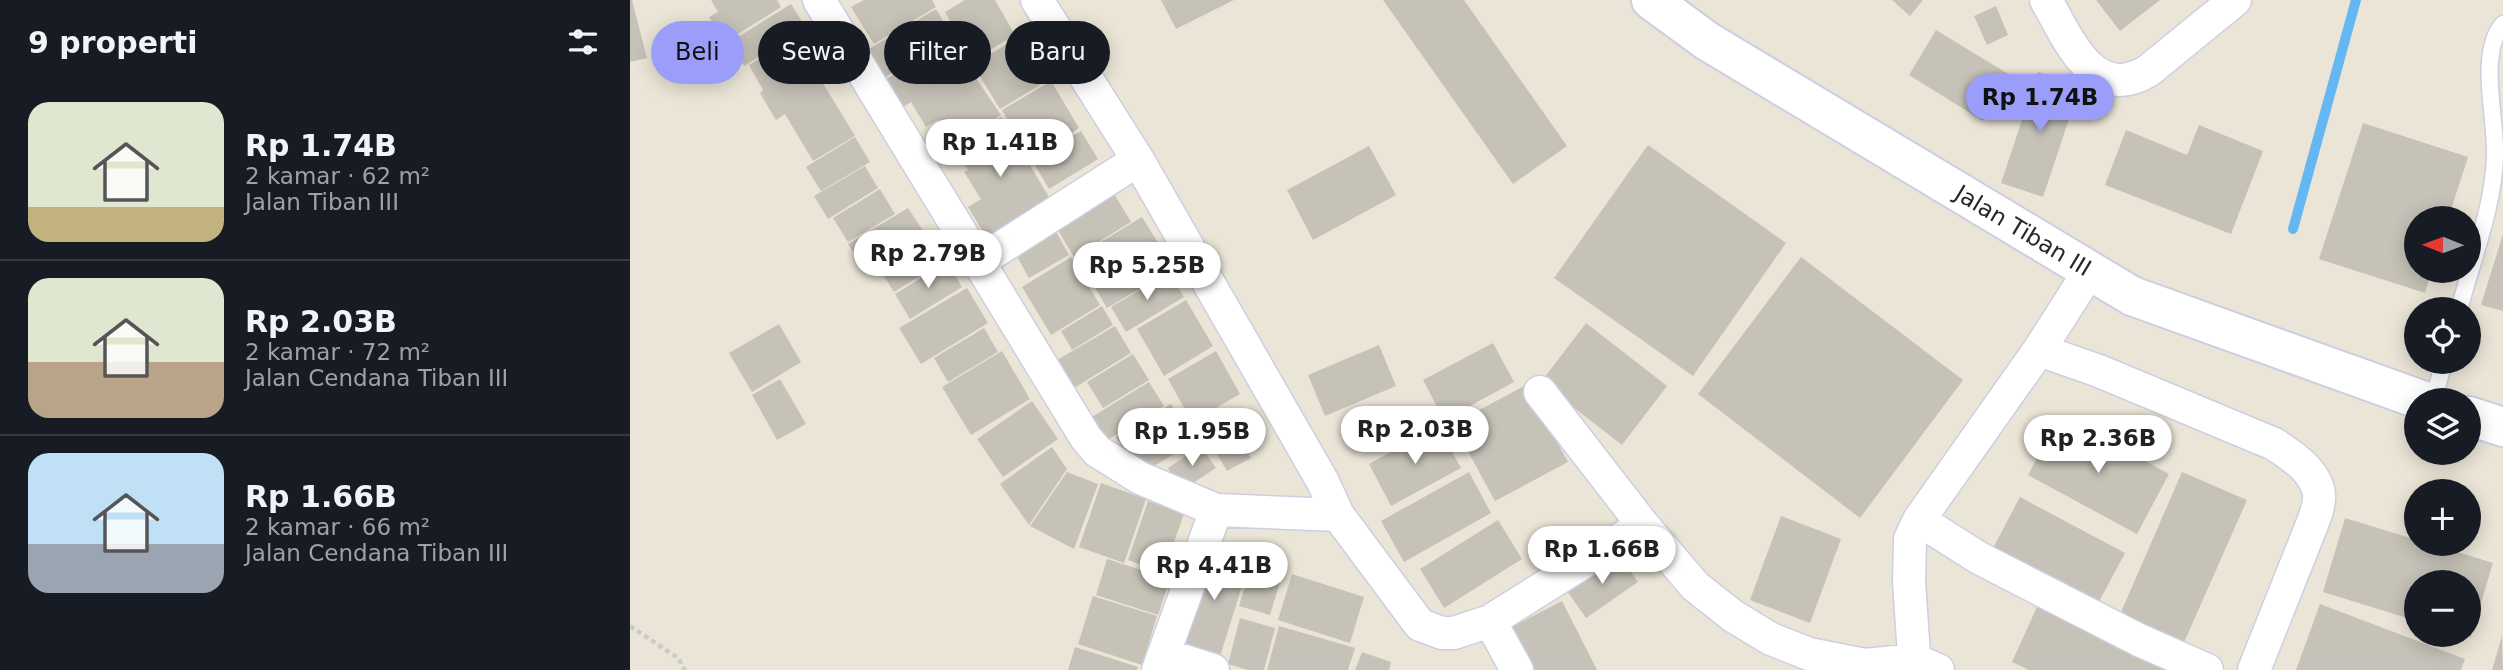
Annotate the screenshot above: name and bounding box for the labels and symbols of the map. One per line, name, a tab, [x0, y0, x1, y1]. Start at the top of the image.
pin: Rp 1.74B	[1968, 74, 2112, 134]
pin: Rp 1.41B	[928, 120, 1072, 179]
street label: Jalan Tiban III	[1949, 179, 2096, 281]
north arrow	[2404, 206, 2482, 284]
pin: Rp 2.79B	[856, 230, 1000, 290]
pin: Rp 5.25B	[1075, 243, 1219, 302]
pin: Rp 2.03B	[1343, 406, 1487, 466]
pin: Rp 1.95B	[1120, 408, 1264, 468]
pin: Rp 2.36B	[2026, 416, 2170, 475]
pin: Rp 1.66B	[1530, 526, 1674, 586]
pin: Rp 4.41B	[1142, 542, 1286, 602]

